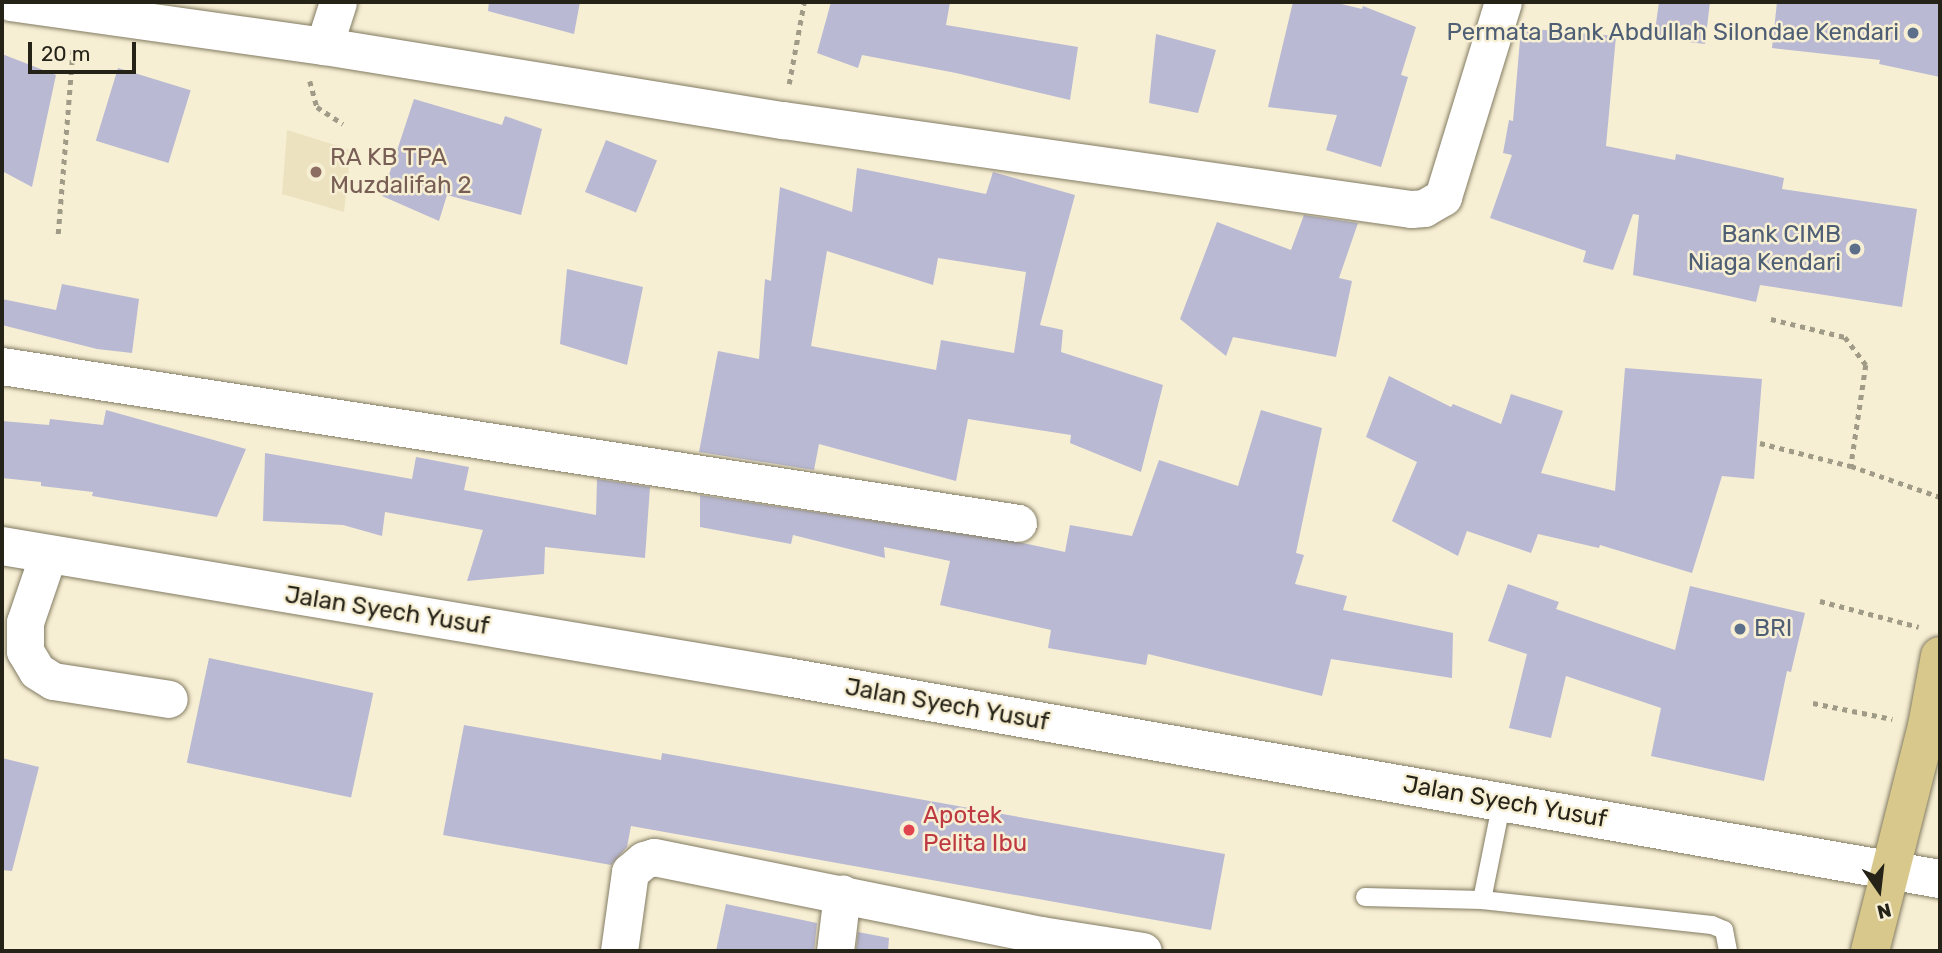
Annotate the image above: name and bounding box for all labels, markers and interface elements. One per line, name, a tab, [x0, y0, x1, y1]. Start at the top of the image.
place label: Permata Bank Abdullah Silondae Kendari	[1446, 19, 1899, 47]
marker: Permata Bank Abdullah Silondae Kendari	[1905, 25, 1921, 41]
scale bar	[32, 28, 140, 72]
text: 20 m	[41, 41, 90, 66]
place label: RA KB TPA Muzdalifah 2	[330, 144, 472, 200]
marker: RA KB TPA Muzdalifah 2	[308, 164, 324, 180]
place label: Bank CIMB Niaga Kendari	[1688, 221, 1841, 277]
marker: Bank CIMB Niaga Kendari	[1847, 241, 1863, 257]
street label: Jalan Syech Yusuf	[282, 581, 492, 641]
place label: BRI	[1754, 615, 1792, 643]
marker: BRI	[1732, 621, 1748, 637]
street label: Jalan Syech Yusuf	[843, 673, 1051, 737]
street label: Jalan Syech Yusuf	[1401, 770, 1609, 834]
place label: Apotek Pelita Ibu	[923, 802, 1027, 858]
marker: Apotek Pelita Ibu	[901, 822, 917, 838]
north arrow	[1844, 855, 1914, 925]
text: N	[1875, 898, 1894, 924]

